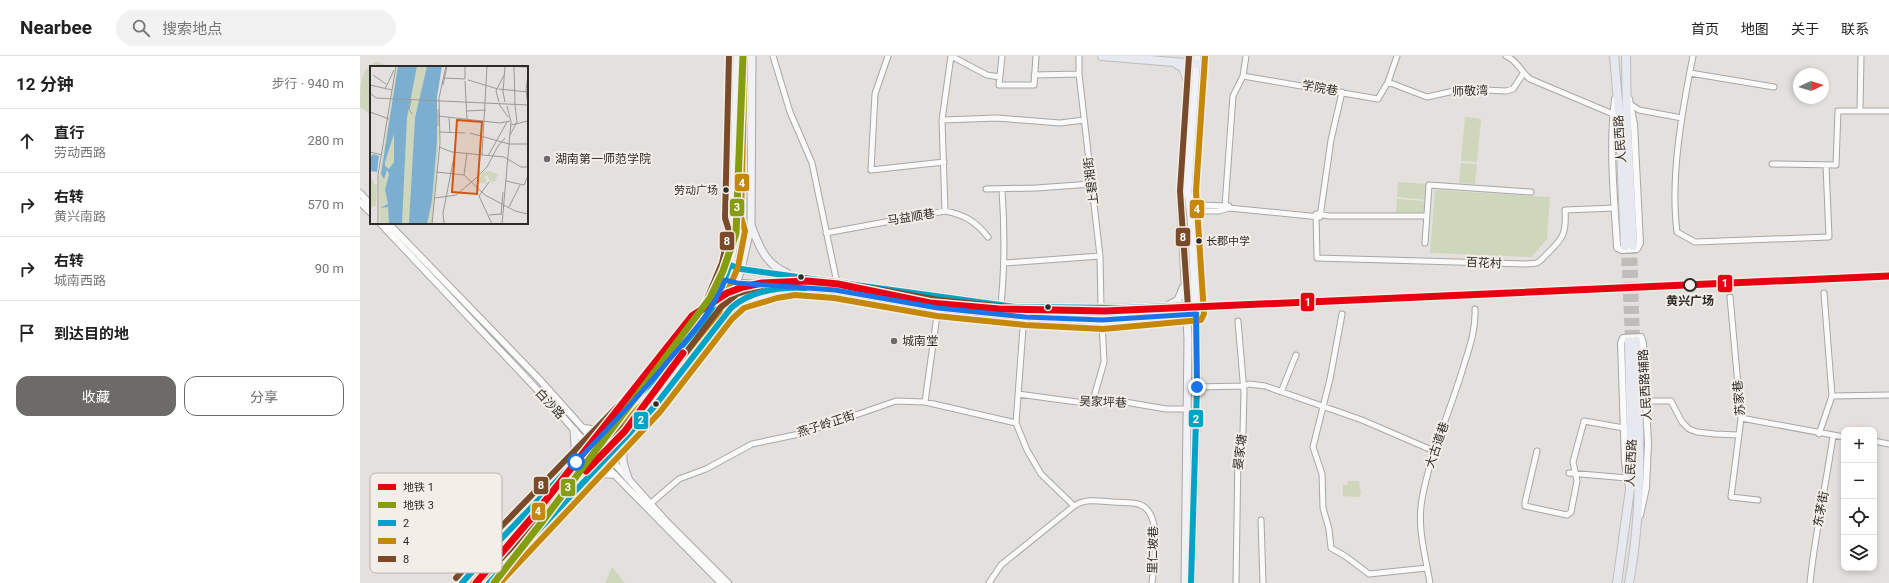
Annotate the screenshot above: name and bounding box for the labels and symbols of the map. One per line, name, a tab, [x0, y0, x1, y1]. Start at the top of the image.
inset map	[370, 66, 528, 224]
north arrow	[1793, 68, 1829, 104]
street label: 学院巷	[1301, 78, 1339, 98]
street label: 师敬湾	[1452, 83, 1488, 99]
street label: 人民西路	[1611, 115, 1629, 163]
place label: 湖南第一师范学院	[555, 152, 651, 166]
marker: 湖南第一师范学院	[542, 154, 552, 164]
street label: 上碧湘街	[1081, 156, 1101, 206]
line badge: 4	[734, 173, 750, 192]
text: 4	[739, 177, 746, 190]
place label: 劳动广场	[674, 184, 718, 197]
marker: 劳动广场	[721, 185, 731, 195]
line badge: 3	[729, 198, 745, 217]
line badge: 4	[1189, 199, 1205, 219]
text: 3	[734, 201, 740, 214]
text: 4	[1194, 203, 1201, 216]
street label: 马益顺巷	[886, 206, 936, 228]
line badge: 8	[1175, 227, 1191, 247]
line badge: 8	[719, 231, 735, 251]
text: 8	[1180, 231, 1186, 244]
text: 8	[724, 235, 730, 248]
place label: 长郡中学	[1206, 235, 1250, 248]
marker: 长郡中学	[1194, 236, 1204, 246]
street label: 百花村	[1466, 255, 1503, 271]
unlabelled marker	[796, 272, 806, 282]
line badge: 1	[1717, 274, 1733, 293]
text: 1	[1722, 277, 1728, 290]
marker: 黄兴广场	[1683, 278, 1697, 292]
line badge: 1	[1300, 292, 1315, 312]
place label: 黄兴广场	[1666, 294, 1714, 308]
text: 1	[1305, 296, 1311, 309]
unlabelled marker	[1043, 302, 1053, 312]
place label: 城南堂	[902, 334, 938, 348]
marker: 城南堂	[889, 336, 899, 346]
street label: 人民西路辅路	[1636, 349, 1654, 421]
route end	[1188, 378, 1206, 396]
street label: 苏家巷	[1730, 379, 1748, 417]
street label: 白沙路	[533, 386, 567, 422]
street label: 吴家坪巷	[1079, 394, 1127, 410]
unlabelled marker	[651, 399, 661, 409]
street label: 燕子岭正街	[795, 408, 857, 440]
line badge: 2	[1188, 409, 1204, 428]
line badge: 2	[633, 411, 649, 430]
text: 2	[1193, 413, 1199, 426]
text: 2	[638, 414, 644, 427]
street label: 大古道巷	[1423, 420, 1451, 470]
street label: 晏家塘	[1231, 433, 1249, 471]
street label: 人民西路	[1623, 439, 1639, 487]
route start	[567, 453, 585, 471]
legend	[370, 473, 502, 573]
line badge: 8	[533, 476, 549, 495]
line badge: 3	[560, 478, 576, 497]
text: 8	[538, 479, 544, 492]
text: 地铁 1	[403, 481, 434, 494]
text: 3	[565, 481, 571, 494]
street label: 东茅街	[1811, 490, 1831, 528]
text: 地铁 3	[403, 499, 434, 512]
line badge: 4	[531, 502, 546, 521]
text: 4	[535, 505, 542, 518]
text: 2	[403, 517, 409, 530]
street label: 里仁坡巷	[1146, 526, 1160, 574]
text: 4	[403, 535, 409, 548]
text: 8	[403, 553, 409, 566]

